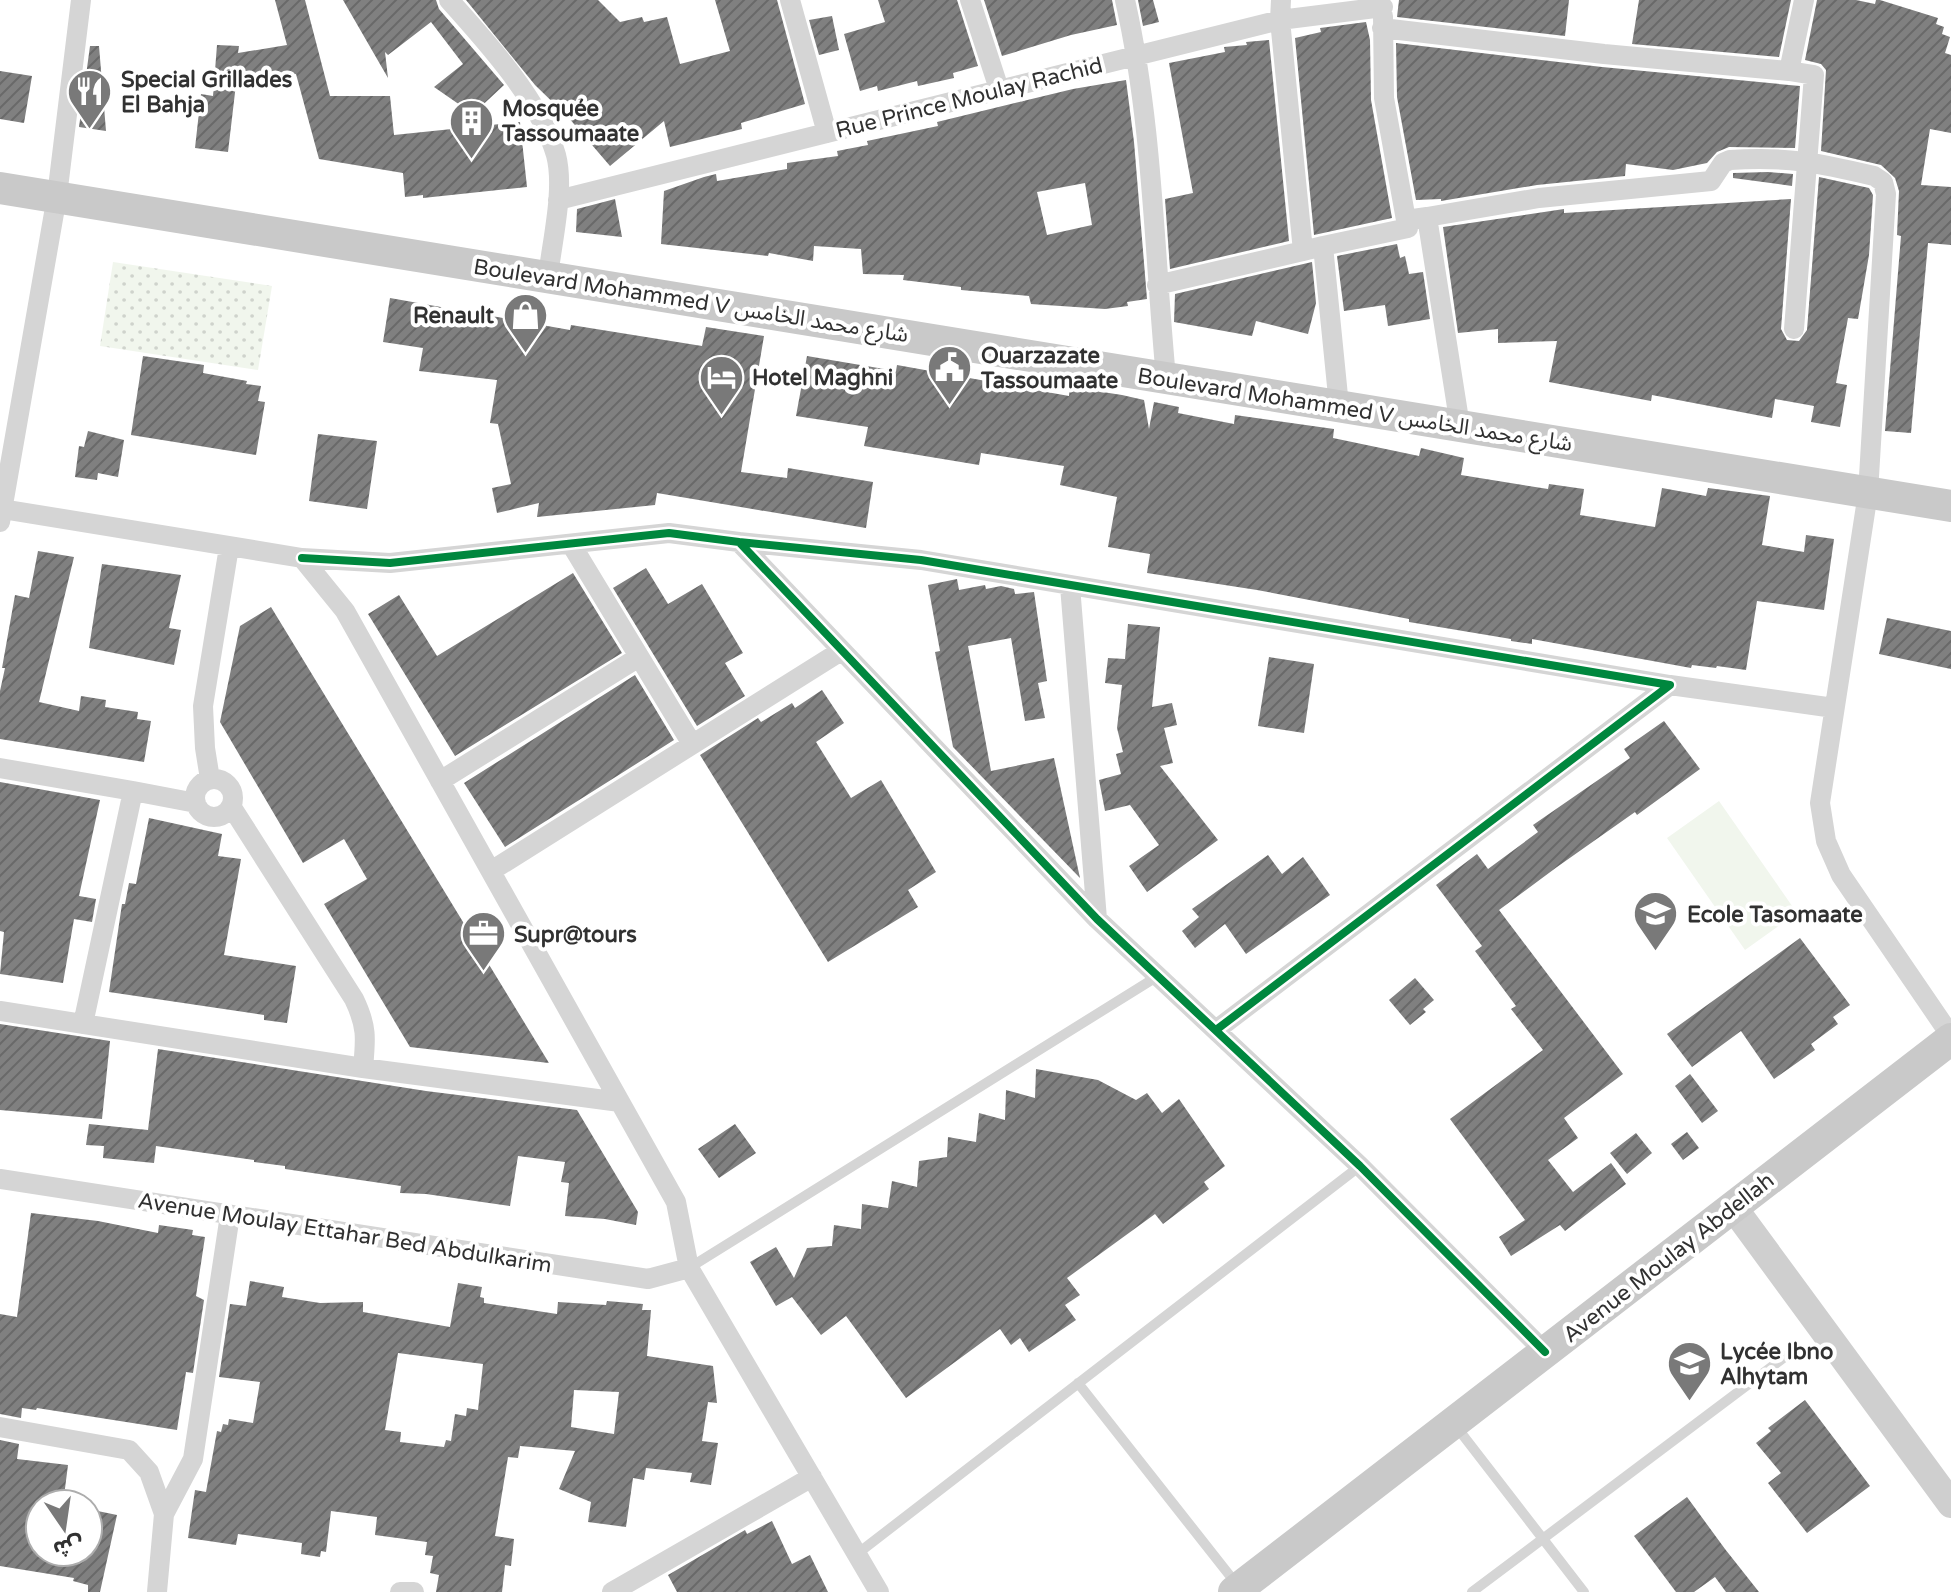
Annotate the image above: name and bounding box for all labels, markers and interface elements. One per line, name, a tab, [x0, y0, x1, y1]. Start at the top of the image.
street label: Rue Prince Moulay Rachid	[833, 52, 1105, 144]
place label: Special Grillades El Bahja	[121, 67, 293, 118]
restaurant icon: Special Grillades El Bahja	[66, 68, 114, 131]
place label: Mosquée Tassoumaate	[501, 96, 639, 147]
building icon: Mosquée Tassoumaate	[447, 97, 495, 160]
street label: Boulevard Mohammed V شارع محمد الخامس	[471, 254, 910, 351]
shop icon: Renault	[501, 291, 549, 354]
place label: Renault	[413, 303, 495, 329]
place label: Ouarzazate Tassoumaate	[980, 343, 1118, 394]
public building icon: Ouarzazate Tassoumaate	[926, 344, 974, 407]
hotel icon: Hotel Maghni	[697, 353, 745, 416]
street label: Boulevard Mohammed V شارع محمد الخامس	[1135, 363, 1574, 460]
place label: Hotel Maghni	[752, 365, 893, 391]
school or university icon: Ecole Tasomaate	[1632, 890, 1680, 953]
place label: Ecole Tasomaate	[1687, 902, 1863, 928]
office icon: Supr@tours	[459, 910, 507, 973]
place label: Supr@tours	[514, 922, 637, 948]
street label: Avenue Moulay Abdellah	[1558, 1167, 1779, 1348]
street label: Avenue Moulay Ettahar Bed Abdulkarim	[136, 1187, 554, 1279]
place label: Lycée Ibno Alhytam	[1720, 1339, 1833, 1390]
school or university icon: Lycée Ibno Alhytam	[1665, 1340, 1713, 1403]
north arrow	[24, 1488, 104, 1568]
text: ش	[51, 1530, 86, 1563]

